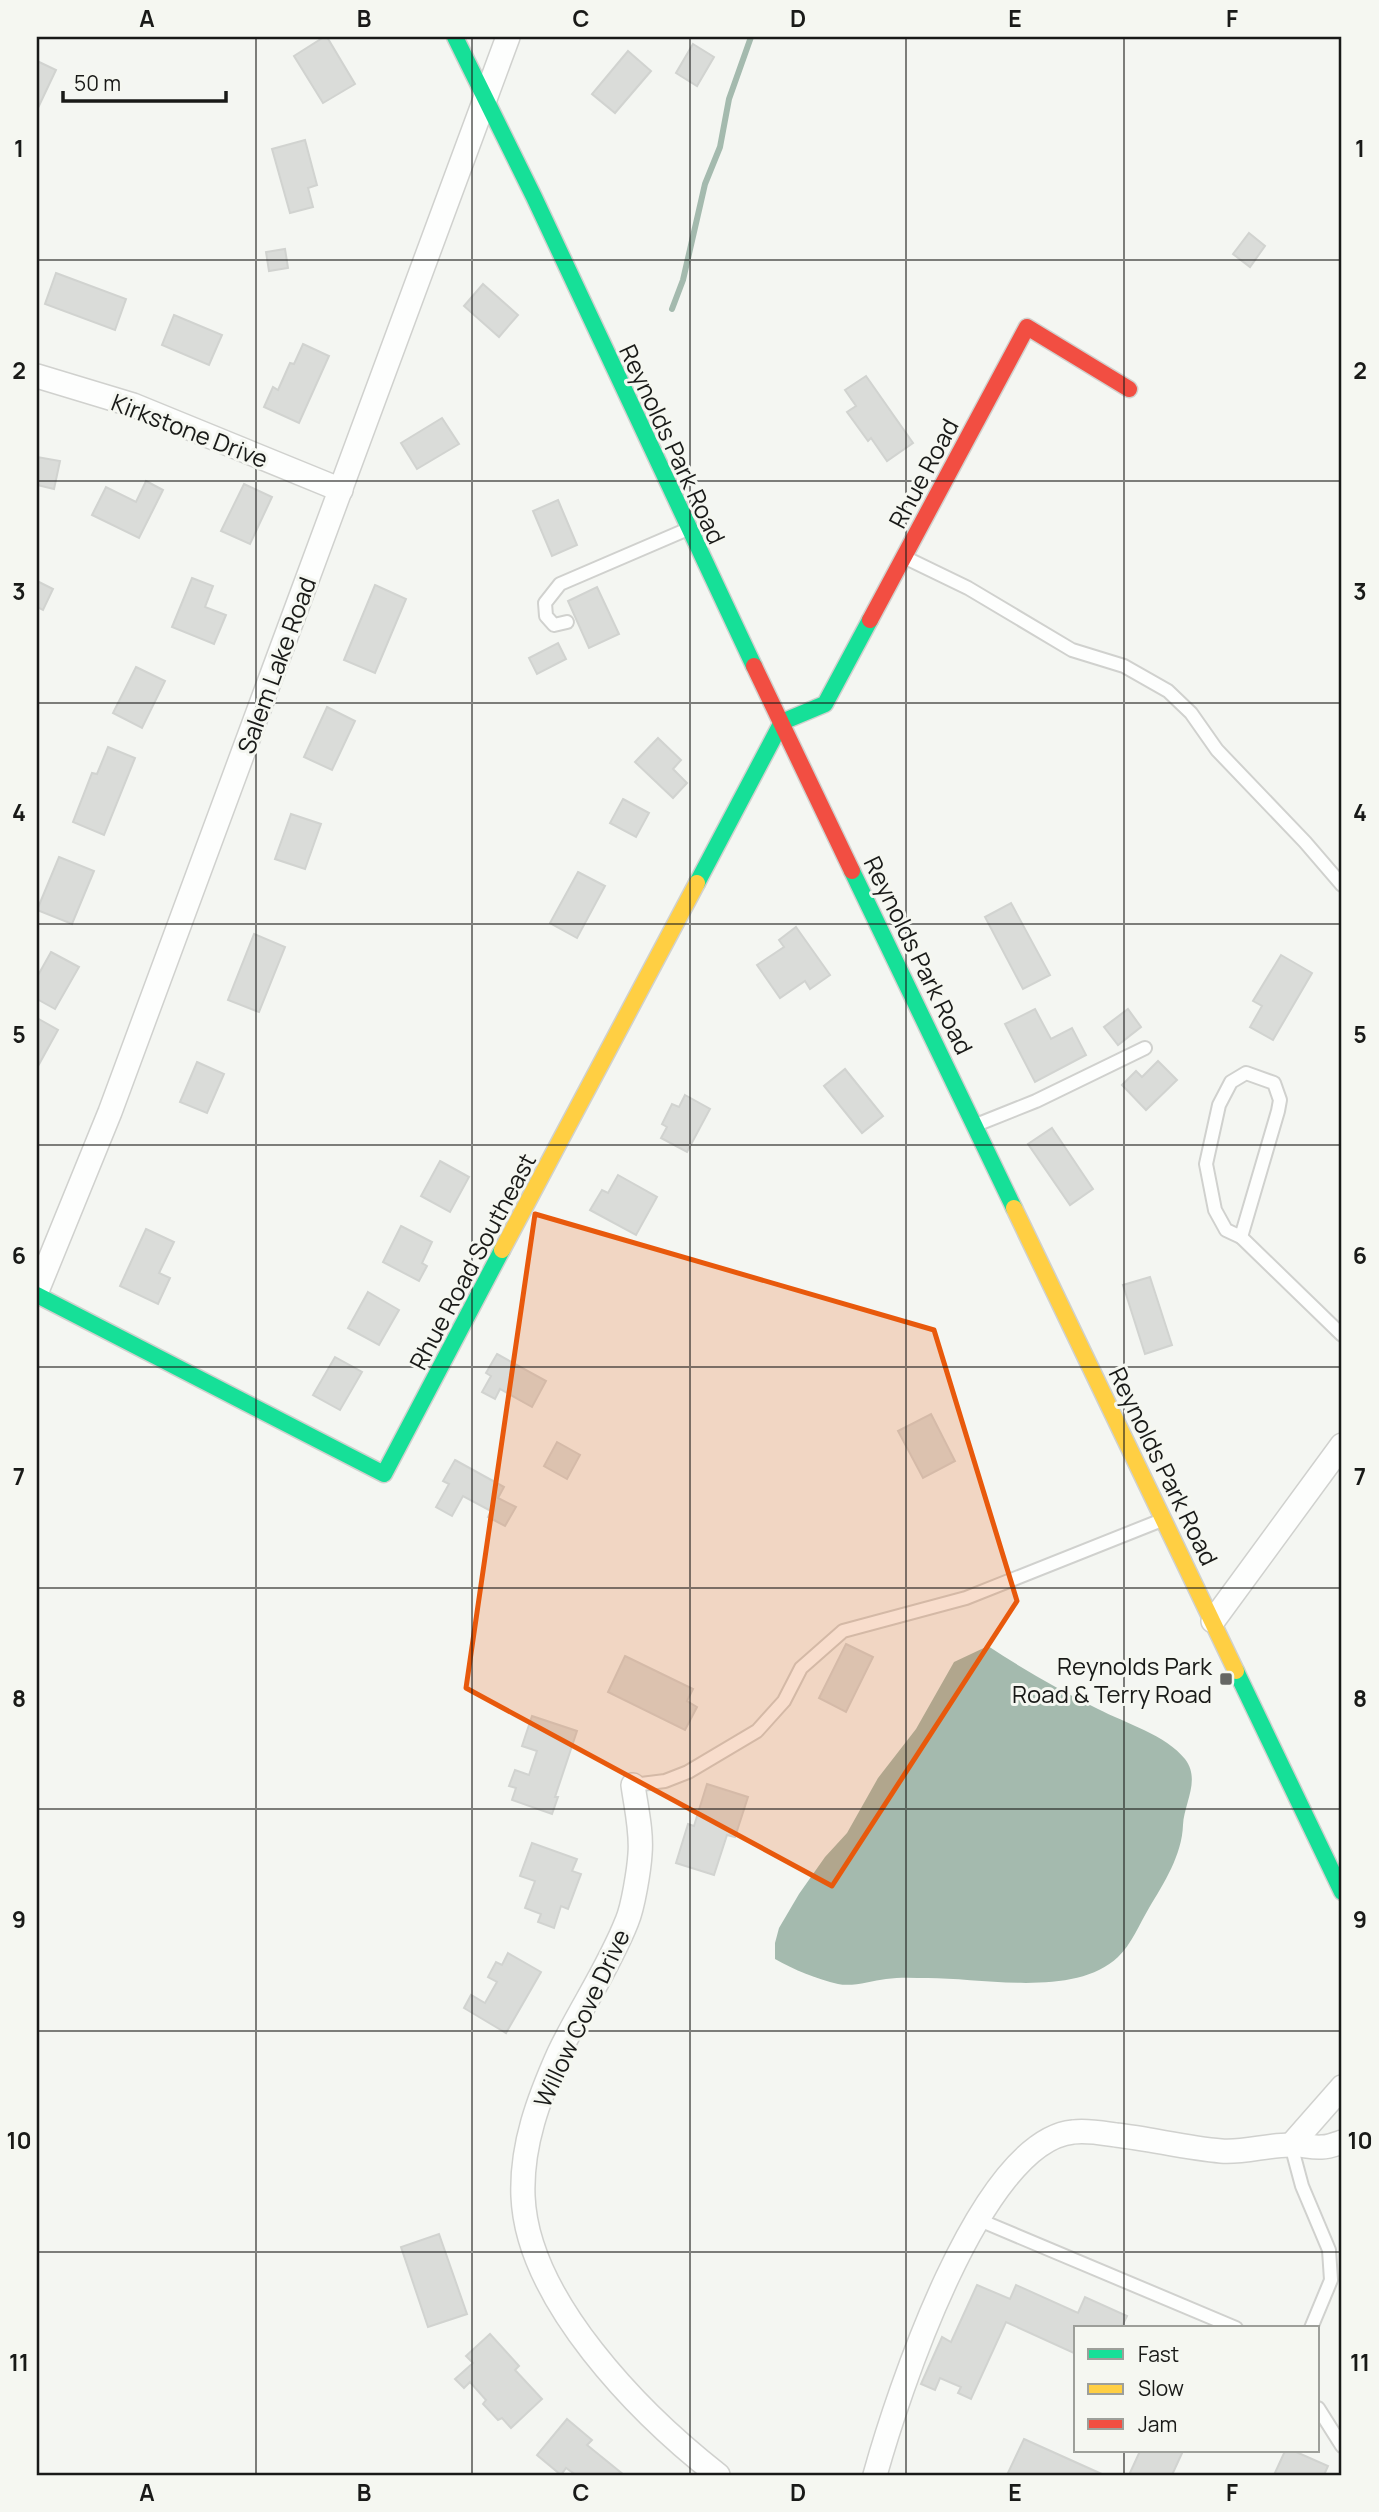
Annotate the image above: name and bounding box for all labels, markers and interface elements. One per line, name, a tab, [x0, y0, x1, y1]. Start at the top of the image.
text: A	[139, 2, 155, 34]
text: B	[357, 2, 371, 34]
text: C	[573, 2, 590, 34]
text: D	[790, 2, 806, 34]
text: E	[1008, 2, 1022, 34]
text: F	[1226, 2, 1238, 34]
scale bar	[63, 60, 226, 104]
text: 50 m	[74, 69, 121, 97]
text: 1	[14, 132, 24, 164]
text: 1	[1355, 132, 1365, 164]
street label: Reynolds Park Road	[612, 339, 734, 549]
text: 2	[12, 354, 26, 386]
text: 2	[1353, 354, 1367, 386]
street label: Kirkstone Drive	[107, 385, 273, 475]
street label: Rhue Road	[880, 413, 966, 533]
street label: Salem Lake Road	[229, 572, 323, 758]
text: 3	[12, 575, 26, 607]
text: 3	[1353, 575, 1367, 607]
text: 4	[12, 796, 26, 828]
text: 4	[1353, 796, 1367, 828]
street label: Reynolds Park Road	[857, 850, 981, 1060]
text: 5	[12, 1018, 26, 1050]
text: 5	[1353, 1018, 1367, 1050]
street label: Rhue Road Southeast	[401, 1147, 543, 1375]
text: 6	[12, 1239, 26, 1271]
text: 6	[1353, 1239, 1367, 1271]
street label: Reynolds Park Road	[1102, 1361, 1226, 1571]
text: 7	[13, 1460, 25, 1492]
text: 7	[1354, 1460, 1366, 1492]
place label: Reynolds Park Road & Terry Road	[1012, 1649, 1213, 1710]
marker: Reynolds Park Road & Terry Road	[1218, 1671, 1234, 1687]
text: 8	[12, 1682, 26, 1714]
text: 8	[1353, 1682, 1367, 1714]
text: 9	[12, 1903, 26, 1935]
text: 9	[1353, 1903, 1367, 1935]
street label: Willow Cove Drive	[525, 1923, 637, 2113]
text: 10	[6, 2124, 32, 2156]
text: 10	[1347, 2124, 1373, 2156]
legend	[1074, 2326, 1320, 2452]
text: Fast	[1138, 2340, 1179, 2368]
text: 11	[9, 2346, 29, 2378]
text: 11	[1350, 2346, 1370, 2378]
text: Slow	[1138, 2374, 1184, 2402]
text: Jam	[1138, 2410, 1177, 2438]
text: A	[139, 2476, 155, 2508]
text: B	[357, 2476, 371, 2508]
text: C	[573, 2476, 590, 2508]
text: D	[790, 2476, 806, 2508]
text: E	[1008, 2476, 1022, 2508]
text: F	[1226, 2476, 1238, 2508]

